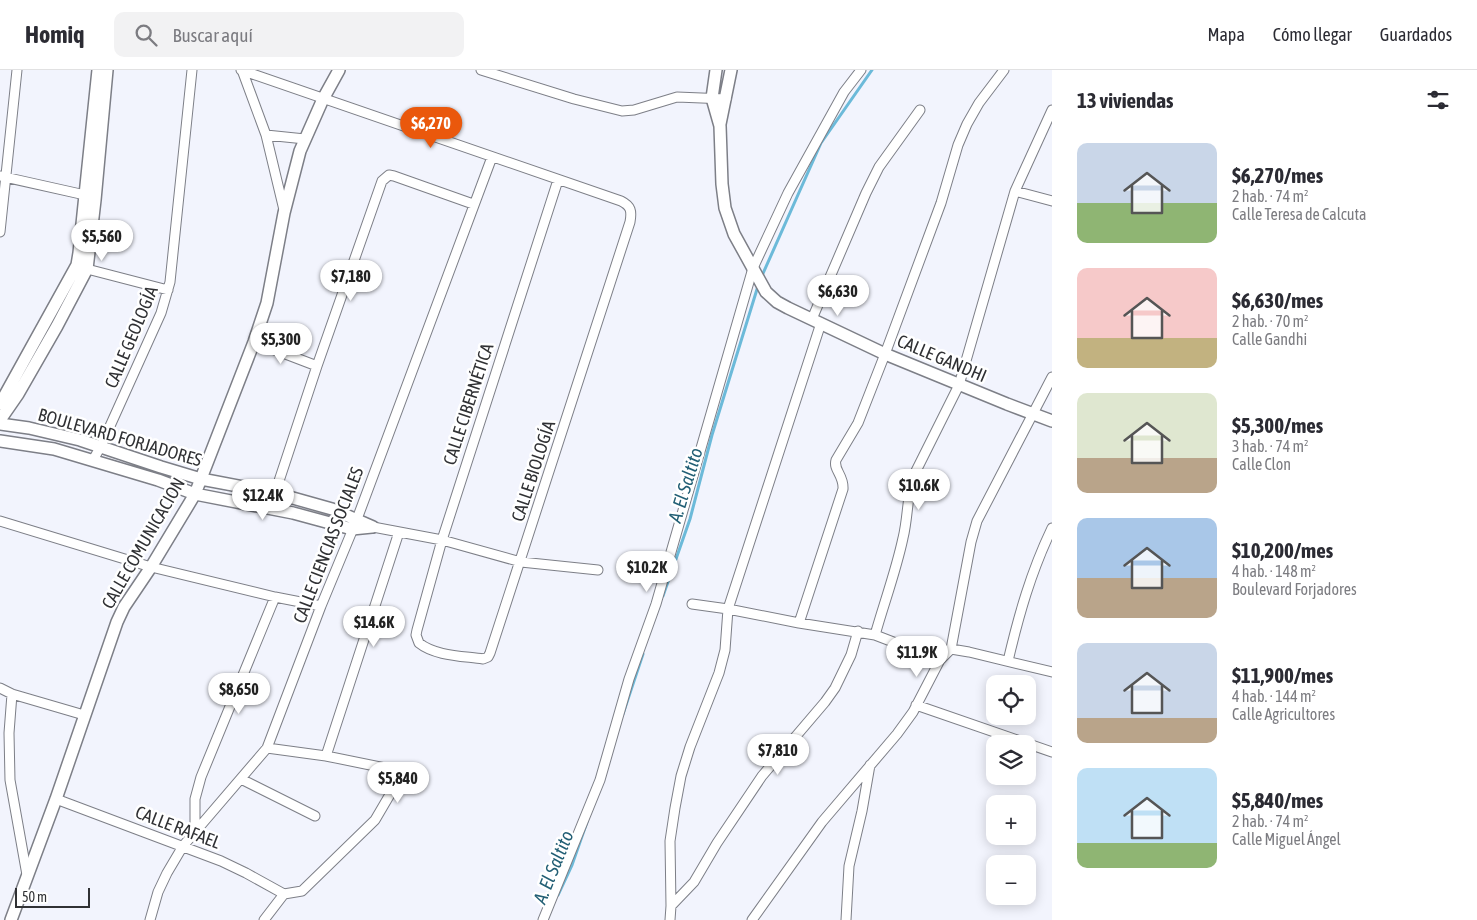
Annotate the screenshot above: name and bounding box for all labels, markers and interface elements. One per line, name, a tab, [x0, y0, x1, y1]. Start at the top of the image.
search box	[114, 12, 464, 57]
text: Homiq	[25, 21, 84, 48]
icon: search	[132, 21, 160, 49]
text: Buscar aquí	[172, 24, 253, 46]
text: Mapa	[1207, 24, 1245, 45]
text: Cómo llegar	[1273, 24, 1352, 45]
text: Guardados	[1380, 24, 1452, 45]
icon: filters	[1424, 86, 1452, 114]
text: 13 viviendas	[1077, 88, 1173, 112]
pin: $6,270	[390, 106, 472, 149]
text: $6,270	[411, 114, 451, 132]
icon: home	[1117, 163, 1177, 223]
text: $6,270/mes	[1232, 163, 1323, 187]
text: 2 hab. · 74 m²	[1232, 187, 1308, 205]
text: Calle Teresa de Calcuta	[1232, 205, 1366, 223]
pin: $5,560	[61, 220, 143, 262]
text: $5,560	[82, 227, 122, 245]
pin: $7,180	[310, 260, 392, 302]
text: $7,180	[331, 267, 371, 285]
pin: $6,630	[797, 274, 879, 317]
text: $6,630	[818, 282, 858, 300]
street label: CALLE GEOLOGÍA	[100, 283, 162, 391]
icon: home	[1117, 288, 1177, 348]
text: $6,630/mes	[1232, 288, 1323, 312]
text: 2 hab. · 70 m²	[1232, 312, 1308, 330]
pin: $5,300	[240, 322, 322, 365]
text: $5,300	[261, 330, 301, 348]
street label: CALLE GANDHI	[894, 330, 990, 386]
text: Calle Gandhi	[1232, 330, 1307, 348]
street label: CALLE CIBERNÉTICA	[438, 340, 498, 467]
street label: BOULEVARD FORJADORES	[36, 404, 205, 471]
icon: home	[1117, 413, 1177, 473]
text: $5,300/mes	[1232, 413, 1323, 437]
street label: CALLE BIOLOGÍA	[507, 418, 559, 524]
text: 3 hab. · 74 m²	[1232, 437, 1308, 455]
water label: A. El Saltito	[663, 445, 707, 526]
text: Calle Clon	[1232, 455, 1291, 473]
street label: CALLE CIENCIAS SOCIALES	[289, 464, 368, 626]
pin: $10.6K	[878, 468, 960, 511]
street label: CALLE COMUNICACION	[97, 474, 189, 612]
text: $10.6K	[899, 476, 939, 494]
pin: $12.4K	[222, 478, 304, 521]
text: $12.4K	[243, 486, 283, 504]
icon: home	[1117, 538, 1177, 598]
text: $10,200/mes	[1232, 538, 1333, 562]
pin: $10.2K	[606, 550, 688, 593]
text: $10.2K	[627, 558, 667, 576]
text: 4 hab. · 148 m²	[1232, 562, 1316, 580]
text: Boulevard Forjadores	[1232, 580, 1357, 598]
pin: $14.6K	[333, 606, 415, 648]
text: $14.6K	[354, 613, 394, 631]
pin: $11.9K	[876, 636, 958, 678]
text: $11.9K	[897, 643, 937, 661]
icon: home	[1117, 663, 1177, 723]
text: $11,900/mes	[1232, 663, 1333, 687]
pin: $8,650	[198, 672, 280, 715]
map controls	[986, 675, 1036, 905]
button: locate	[986, 675, 1036, 725]
text: $8,650	[219, 680, 259, 698]
text: 4 hab. · 144 m²	[1232, 687, 1316, 705]
text: Calle Agricultores	[1232, 705, 1335, 723]
pin: $7,810	[737, 734, 819, 776]
button: layers	[986, 735, 1036, 785]
text: $7,810	[758, 741, 798, 759]
pin: $5,840	[357, 762, 439, 804]
text: $5,840	[378, 769, 418, 787]
icon: home	[1117, 788, 1177, 848]
text: $5,840/mes	[1232, 788, 1323, 812]
button: +	[986, 795, 1036, 845]
street label: CALLE RAFAEL	[133, 801, 223, 853]
text: 2 hab. · 74 m²	[1232, 812, 1308, 830]
water label: A. El Saltito	[528, 827, 578, 908]
text: Calle Miguel Ángel	[1232, 830, 1341, 848]
button: −	[986, 855, 1036, 905]
scale bar	[15, 885, 90, 908]
text: 50 m	[22, 889, 47, 905]

